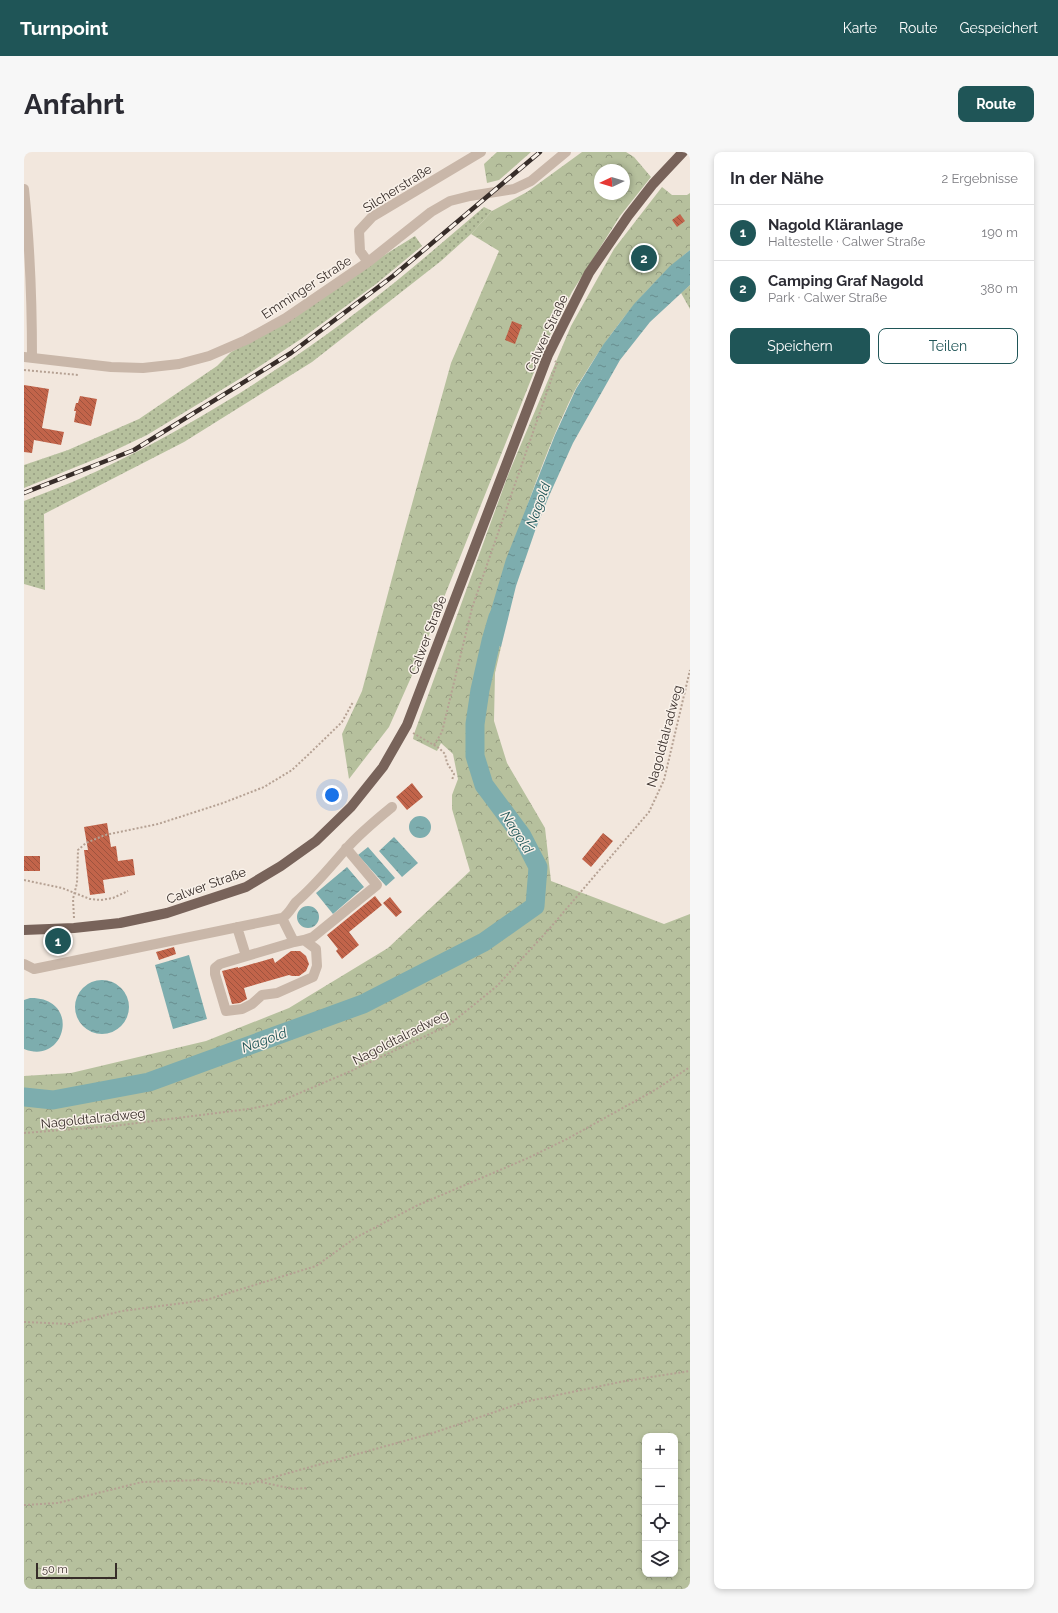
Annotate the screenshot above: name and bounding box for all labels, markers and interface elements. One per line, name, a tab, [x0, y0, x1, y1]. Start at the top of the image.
text: Turnpoint	[20, 17, 108, 39]
text: Karte	[843, 20, 877, 36]
text: Route	[899, 20, 937, 36]
text: Gespeichert	[959, 20, 1038, 36]
button: Route	[958, 86, 1034, 122]
text: Anfahrt	[24, 88, 125, 121]
street label: Silcherstraße	[360, 161, 435, 216]
north arrow	[594, 164, 630, 200]
text: In der Nähe	[730, 168, 824, 188]
text: 2 Ergebnisse	[941, 171, 1018, 186]
text: Nagold Kläranlage	[768, 216, 903, 234]
text: 1	[740, 225, 746, 240]
text: 190 m	[982, 225, 1018, 240]
text: Haltestelle · Calwer Straße	[768, 234, 925, 249]
pin: 2	[631, 243, 657, 273]
street label: Emminger Straße	[259, 253, 354, 322]
text: Camping Graf Nagold	[768, 272, 923, 290]
text: 2	[739, 281, 747, 296]
text: 380 m	[980, 281, 1018, 296]
text: Park · Calwer Straße	[768, 290, 887, 305]
street label: Calwer Straße	[522, 292, 571, 374]
button: Speichern	[730, 328, 870, 364]
button: Teilen	[878, 328, 1018, 364]
water label: Nagold	[522, 480, 554, 530]
street label: Calwer Straße	[406, 593, 450, 677]
street label: Nagoldtalradweg	[644, 683, 685, 789]
your location	[322, 785, 342, 805]
water label: Nagold	[498, 808, 537, 857]
street label: Calwer Straße	[164, 864, 248, 907]
pin: 1	[45, 926, 71, 956]
street label: Nagoldtalradweg	[350, 1007, 450, 1068]
water label: Nagold	[239, 1024, 289, 1056]
street label: Nagoldtalradweg	[40, 1106, 146, 1131]
map controls	[642, 1433, 678, 1577]
button: +	[642, 1433, 678, 1469]
button: −	[642, 1469, 678, 1505]
button: locate	[642, 1505, 678, 1541]
button: layers	[642, 1541, 678, 1577]
scale bar	[36, 1561, 117, 1580]
text: 50 m	[42, 1563, 68, 1576]

